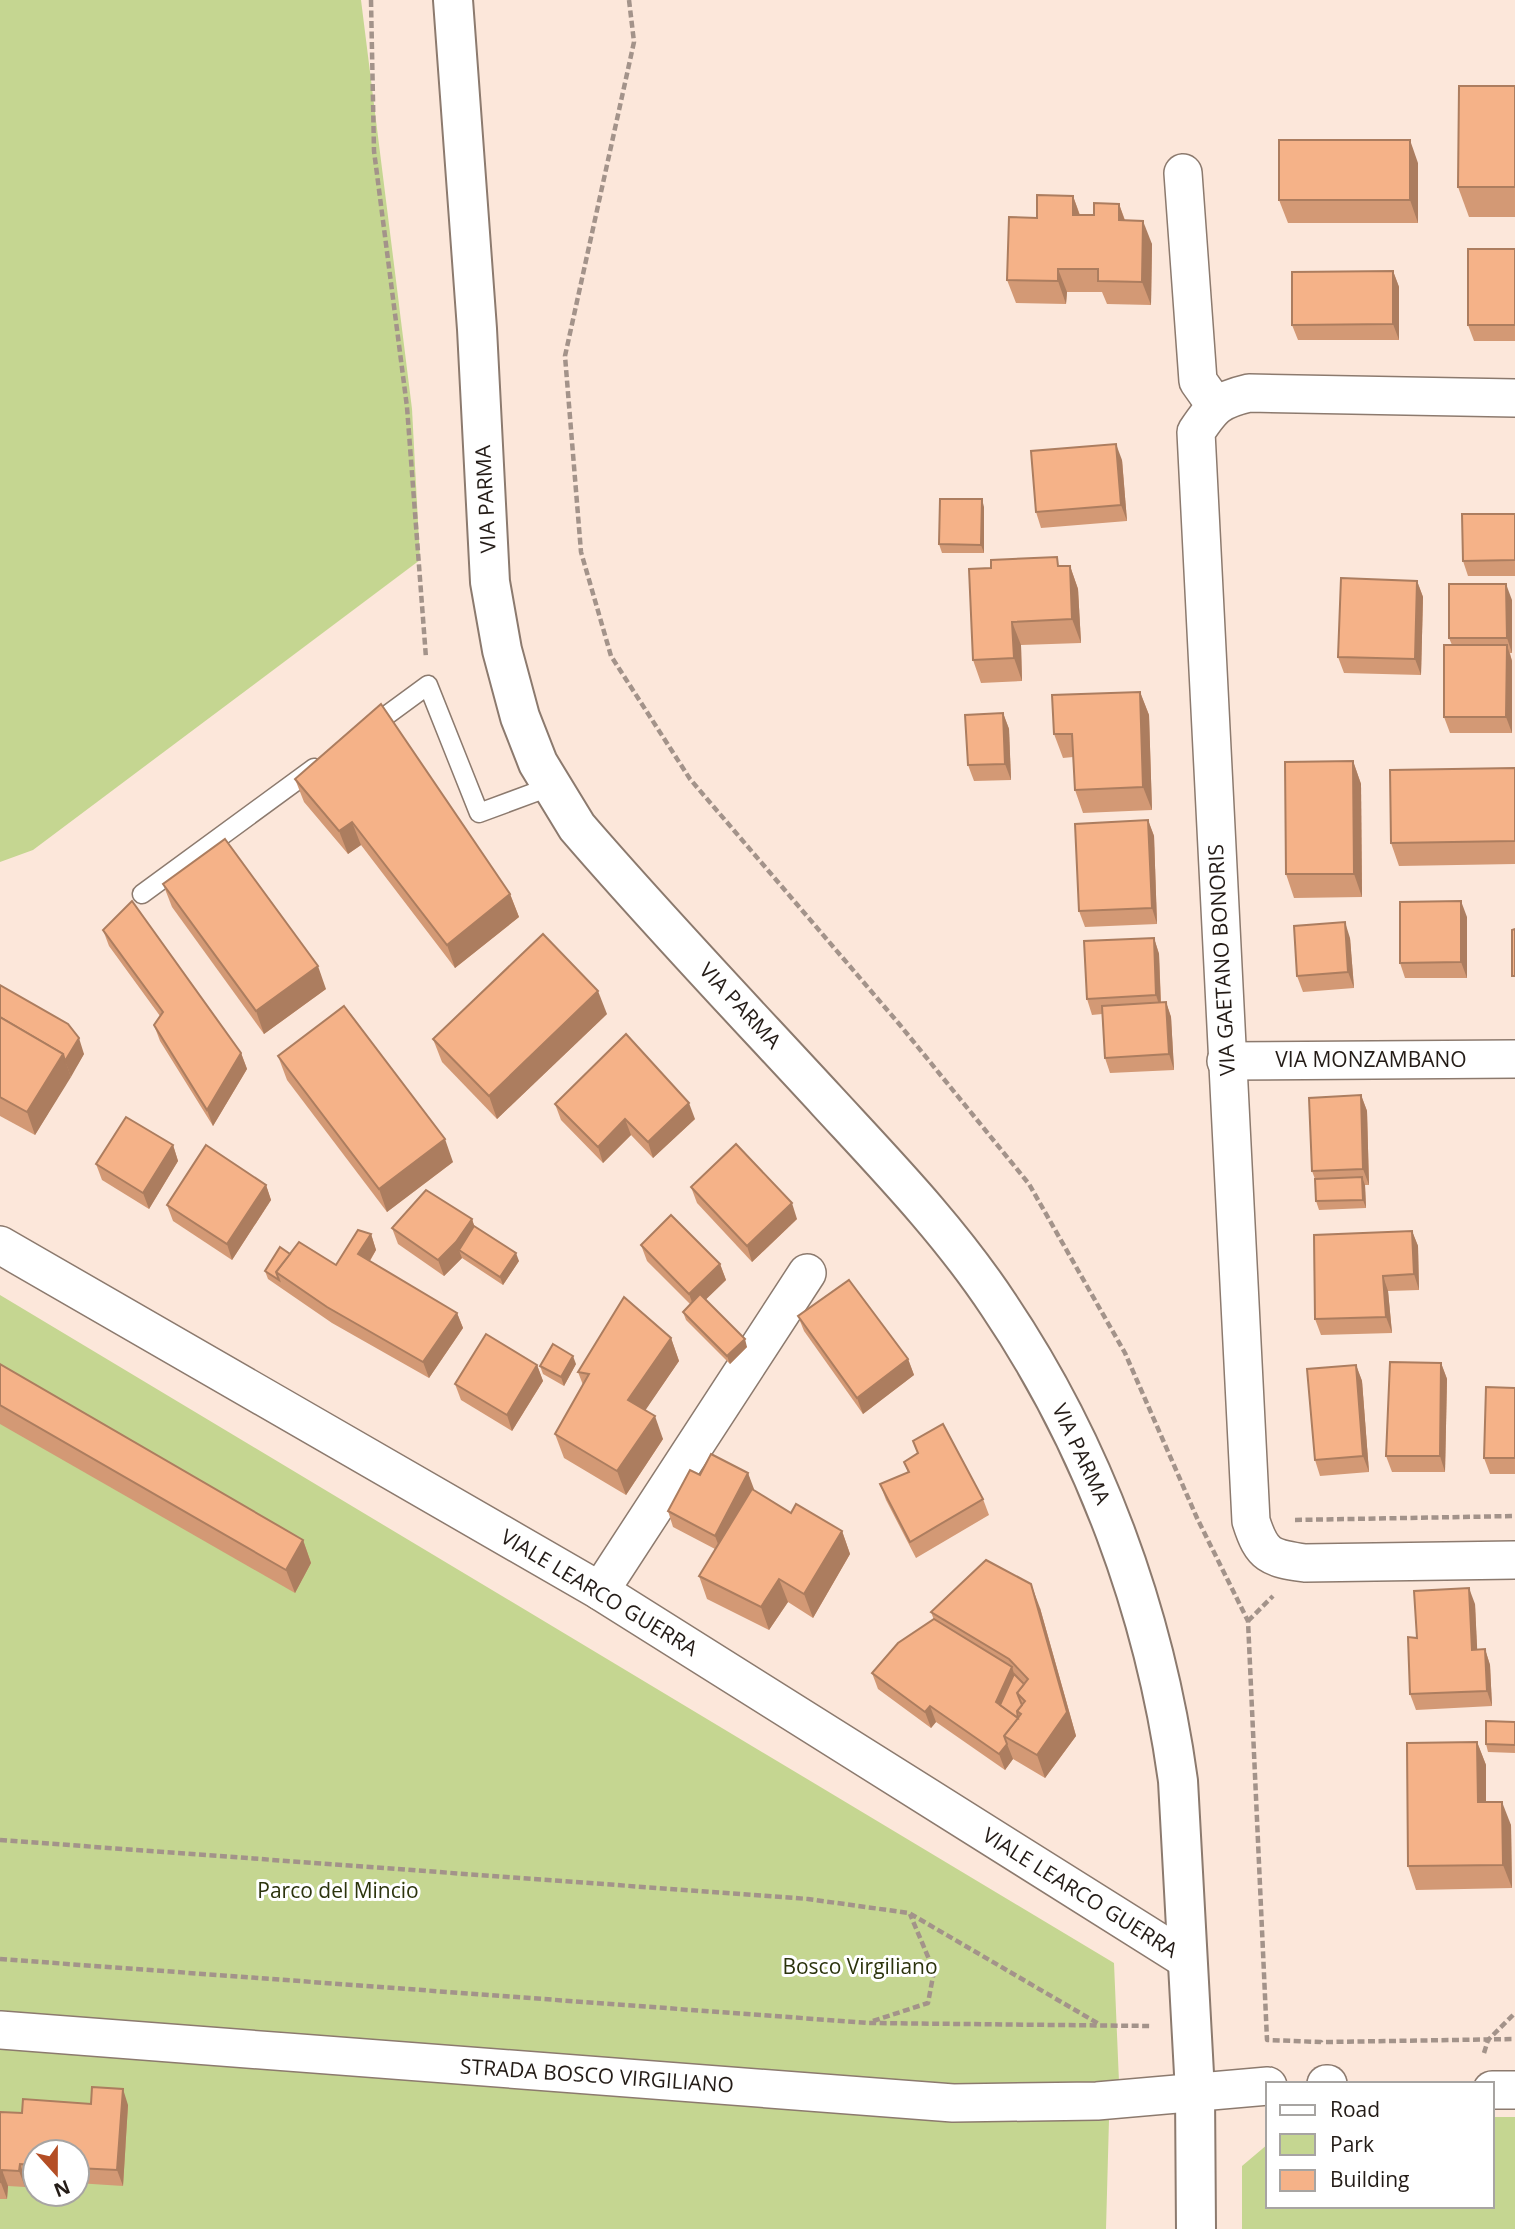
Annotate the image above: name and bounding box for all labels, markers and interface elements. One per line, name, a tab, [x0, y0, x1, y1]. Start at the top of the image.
street label: VIA PARMA	[468, 444, 502, 554]
street label: VIA GAETANO BONORIS	[1201, 843, 1241, 1077]
street label: VIA PARMA	[694, 956, 788, 1055]
street label: VIA MONZAMBANO	[1275, 1045, 1467, 1073]
street label: VIA PARMA	[1046, 1399, 1118, 1509]
street label: VIALE LEARCO GUERRA	[496, 1522, 704, 1662]
street label: VIALE LEARCO GUERRA	[978, 1821, 1184, 1964]
park label: Parco del Mincio	[257, 1876, 419, 1904]
park label: Bosco Virgiliano	[782, 1952, 938, 1980]
street label: STRADA BOSCO VIRGILIANO	[459, 2051, 735, 2099]
legend	[1266, 2082, 1494, 2208]
text: Road	[1330, 2095, 1380, 2123]
text: Park	[1330, 2130, 1374, 2158]
north arrow	[21, 2138, 91, 2208]
text: Building	[1330, 2165, 1409, 2193]
text: N	[50, 2174, 74, 2204]

